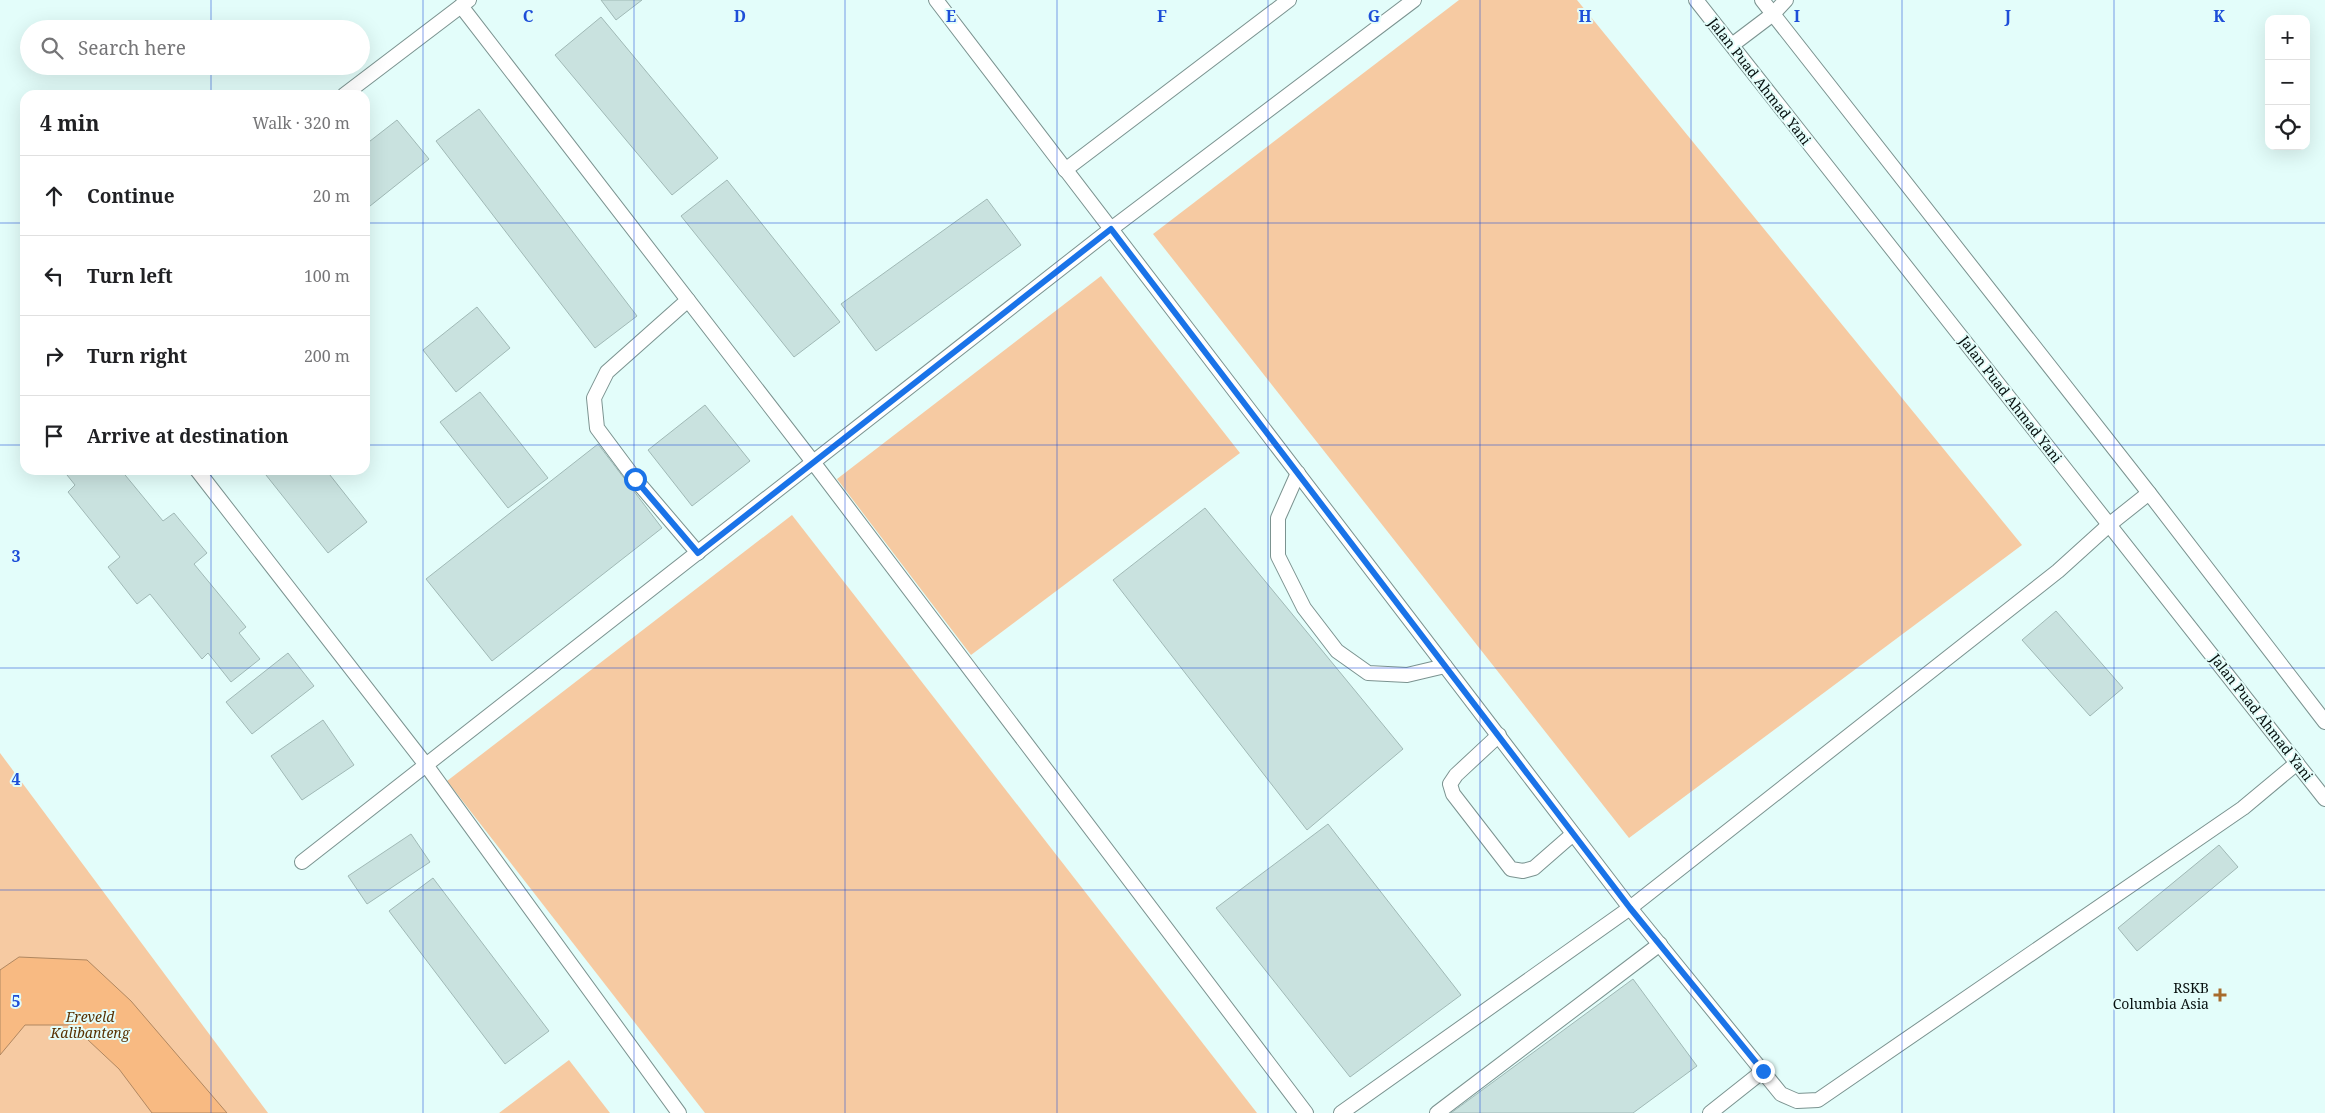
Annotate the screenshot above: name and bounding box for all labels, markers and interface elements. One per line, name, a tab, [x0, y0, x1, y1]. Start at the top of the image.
text: C	[523, 5, 534, 27]
text: D	[734, 5, 746, 27]
text: E	[946, 5, 956, 27]
text: F	[1157, 5, 1167, 27]
text: G	[1368, 5, 1380, 27]
text: H	[1578, 5, 1592, 27]
text: I	[1794, 5, 1800, 27]
text: J	[2004, 5, 2012, 27]
text: K	[2213, 5, 2225, 27]
street label: Jalan Puad Ahmad Yani	[1704, 13, 1816, 149]
map controls	[2265, 15, 2310, 150]
button: +	[2265, 15, 2310, 60]
search box	[20, 20, 370, 75]
icon: search	[38, 34, 66, 62]
text: Search here	[78, 35, 186, 61]
button: −	[2265, 60, 2310, 105]
button: locate	[2265, 105, 2310, 150]
text: 4 min	[40, 109, 99, 137]
text: Walk · 320 m	[253, 112, 350, 134]
icon: ahead	[40, 182, 68, 210]
text: Continue	[87, 183, 175, 209]
text: 20 m	[313, 185, 350, 207]
icon: left	[40, 262, 68, 290]
text: Turn left	[87, 263, 173, 289]
text: 100 m	[304, 265, 350, 287]
street label: Jalan Puad Ahmad Yani	[1955, 331, 2067, 467]
icon: right	[40, 342, 68, 370]
text: Turn right	[87, 343, 187, 369]
text: 200 m	[304, 345, 350, 367]
icon: arrive	[40, 422, 68, 450]
text: Arrive at destination	[87, 423, 289, 449]
route start	[624, 468, 647, 491]
text: 3	[11, 545, 21, 567]
street label: Jalan Puad Ahmad Yani	[2206, 649, 2318, 785]
text: 4	[11, 768, 21, 790]
place label: RSKB Columbia Asia	[2113, 978, 2209, 1013]
marker: RSKB Columbia Asia	[2213, 988, 2227, 1002]
text: 5	[11, 990, 21, 1012]
park label: Ereveld Kalibanteng	[49, 1007, 131, 1042]
route end	[1752, 1060, 1775, 1083]

